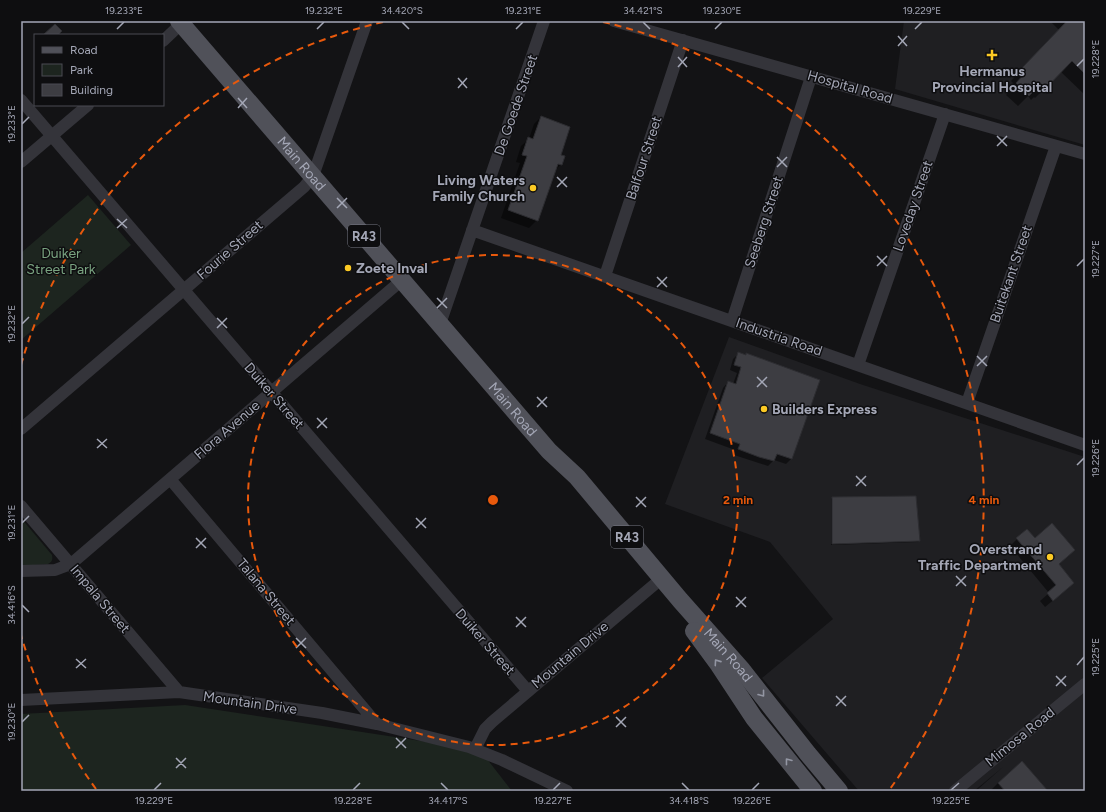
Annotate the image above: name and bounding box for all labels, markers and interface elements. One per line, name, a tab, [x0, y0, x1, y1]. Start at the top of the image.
text: 19.233°E	[105, 4, 143, 17]
text: 19.232°E	[305, 4, 343, 17]
text: 34.420°S	[381, 4, 423, 17]
text: 19.231°E	[505, 4, 541, 17]
text: 34.421°S	[623, 4, 663, 17]
text: 19.230°E	[703, 4, 742, 17]
text: 19.229°E	[903, 4, 941, 17]
legend	[34, 34, 164, 106]
text: 19.228°E	[1089, 40, 1102, 78]
text: Road	[70, 43, 98, 57]
marker: Hermanus Provincial Hospital	[986, 49, 998, 61]
street label: De Goede Street	[491, 52, 541, 158]
text: Park	[70, 63, 93, 77]
place label: Hermanus Provincial Hospital	[932, 63, 1052, 96]
street label: Hospital Road	[805, 67, 895, 107]
text: Building	[70, 83, 113, 97]
text: 19.233°E	[5, 105, 18, 143]
street label: Balfour Street	[622, 114, 666, 202]
street label: Main Road	[274, 133, 330, 194]
street label: Loveday Street	[889, 158, 937, 254]
place label: Living Waters Family Church	[432, 172, 525, 205]
street label: Seeberg Street	[741, 174, 787, 270]
marker: Living Waters Family Church	[528, 183, 538, 193]
street label: Fourie Street	[194, 217, 266, 283]
street label: Buitekant Street	[986, 223, 1036, 325]
road number: R43	[348, 225, 380, 247]
text: 19.227°E	[1089, 240, 1102, 278]
park label: Duiker Street Park	[26, 245, 96, 278]
place label: Zoete Inval	[356, 260, 428, 277]
marker: Zoete Inval	[343, 263, 353, 273]
text: 19.232°E	[5, 305, 18, 343]
street label: Industria Road	[734, 314, 824, 360]
street label: Duiker Street	[241, 359, 307, 433]
street label: Main Road	[485, 379, 541, 440]
street label: Flora Avenue	[191, 397, 264, 463]
place label: Builders Express	[772, 401, 878, 418]
marker: Builders Express	[759, 404, 769, 414]
text: 19.226°E	[1089, 439, 1102, 477]
centre of rings	[486, 493, 500, 507]
text: 2 min	[723, 493, 753, 507]
text: 4 min	[969, 493, 1000, 507]
text: 19.231°E	[5, 505, 18, 541]
road number: R43	[611, 526, 643, 548]
place label: Overstrand Traffic Department	[918, 541, 1042, 574]
marker: Overstrand Traffic Department	[1045, 552, 1055, 562]
street label: Talana Street	[233, 555, 299, 629]
street label: Impala Street	[66, 561, 134, 637]
text: 34.416°S	[5, 585, 18, 625]
street label: Duiker Street	[452, 605, 518, 679]
street label: Mountain Drive	[528, 618, 612, 692]
street label: Main Road	[700, 624, 756, 685]
text: 19.225°E	[1089, 638, 1102, 676]
one-way arrow	[714, 659, 722, 666]
street label: Mountain Drive	[202, 688, 299, 718]
one-way arrow	[757, 689, 764, 696]
text: 19.230°E	[5, 702, 18, 741]
street label: Mimosa Road	[982, 704, 1058, 770]
one-way arrow	[785, 758, 792, 765]
text: 19.229°E	[135, 794, 173, 807]
text: 19.228°E	[334, 794, 372, 807]
text: 34.417°S	[428, 794, 468, 807]
text: 19.227°E	[534, 794, 572, 807]
text: 34.418°S	[669, 794, 709, 807]
text: 19.226°E	[733, 794, 771, 807]
text: 19.225°E	[932, 794, 970, 807]

